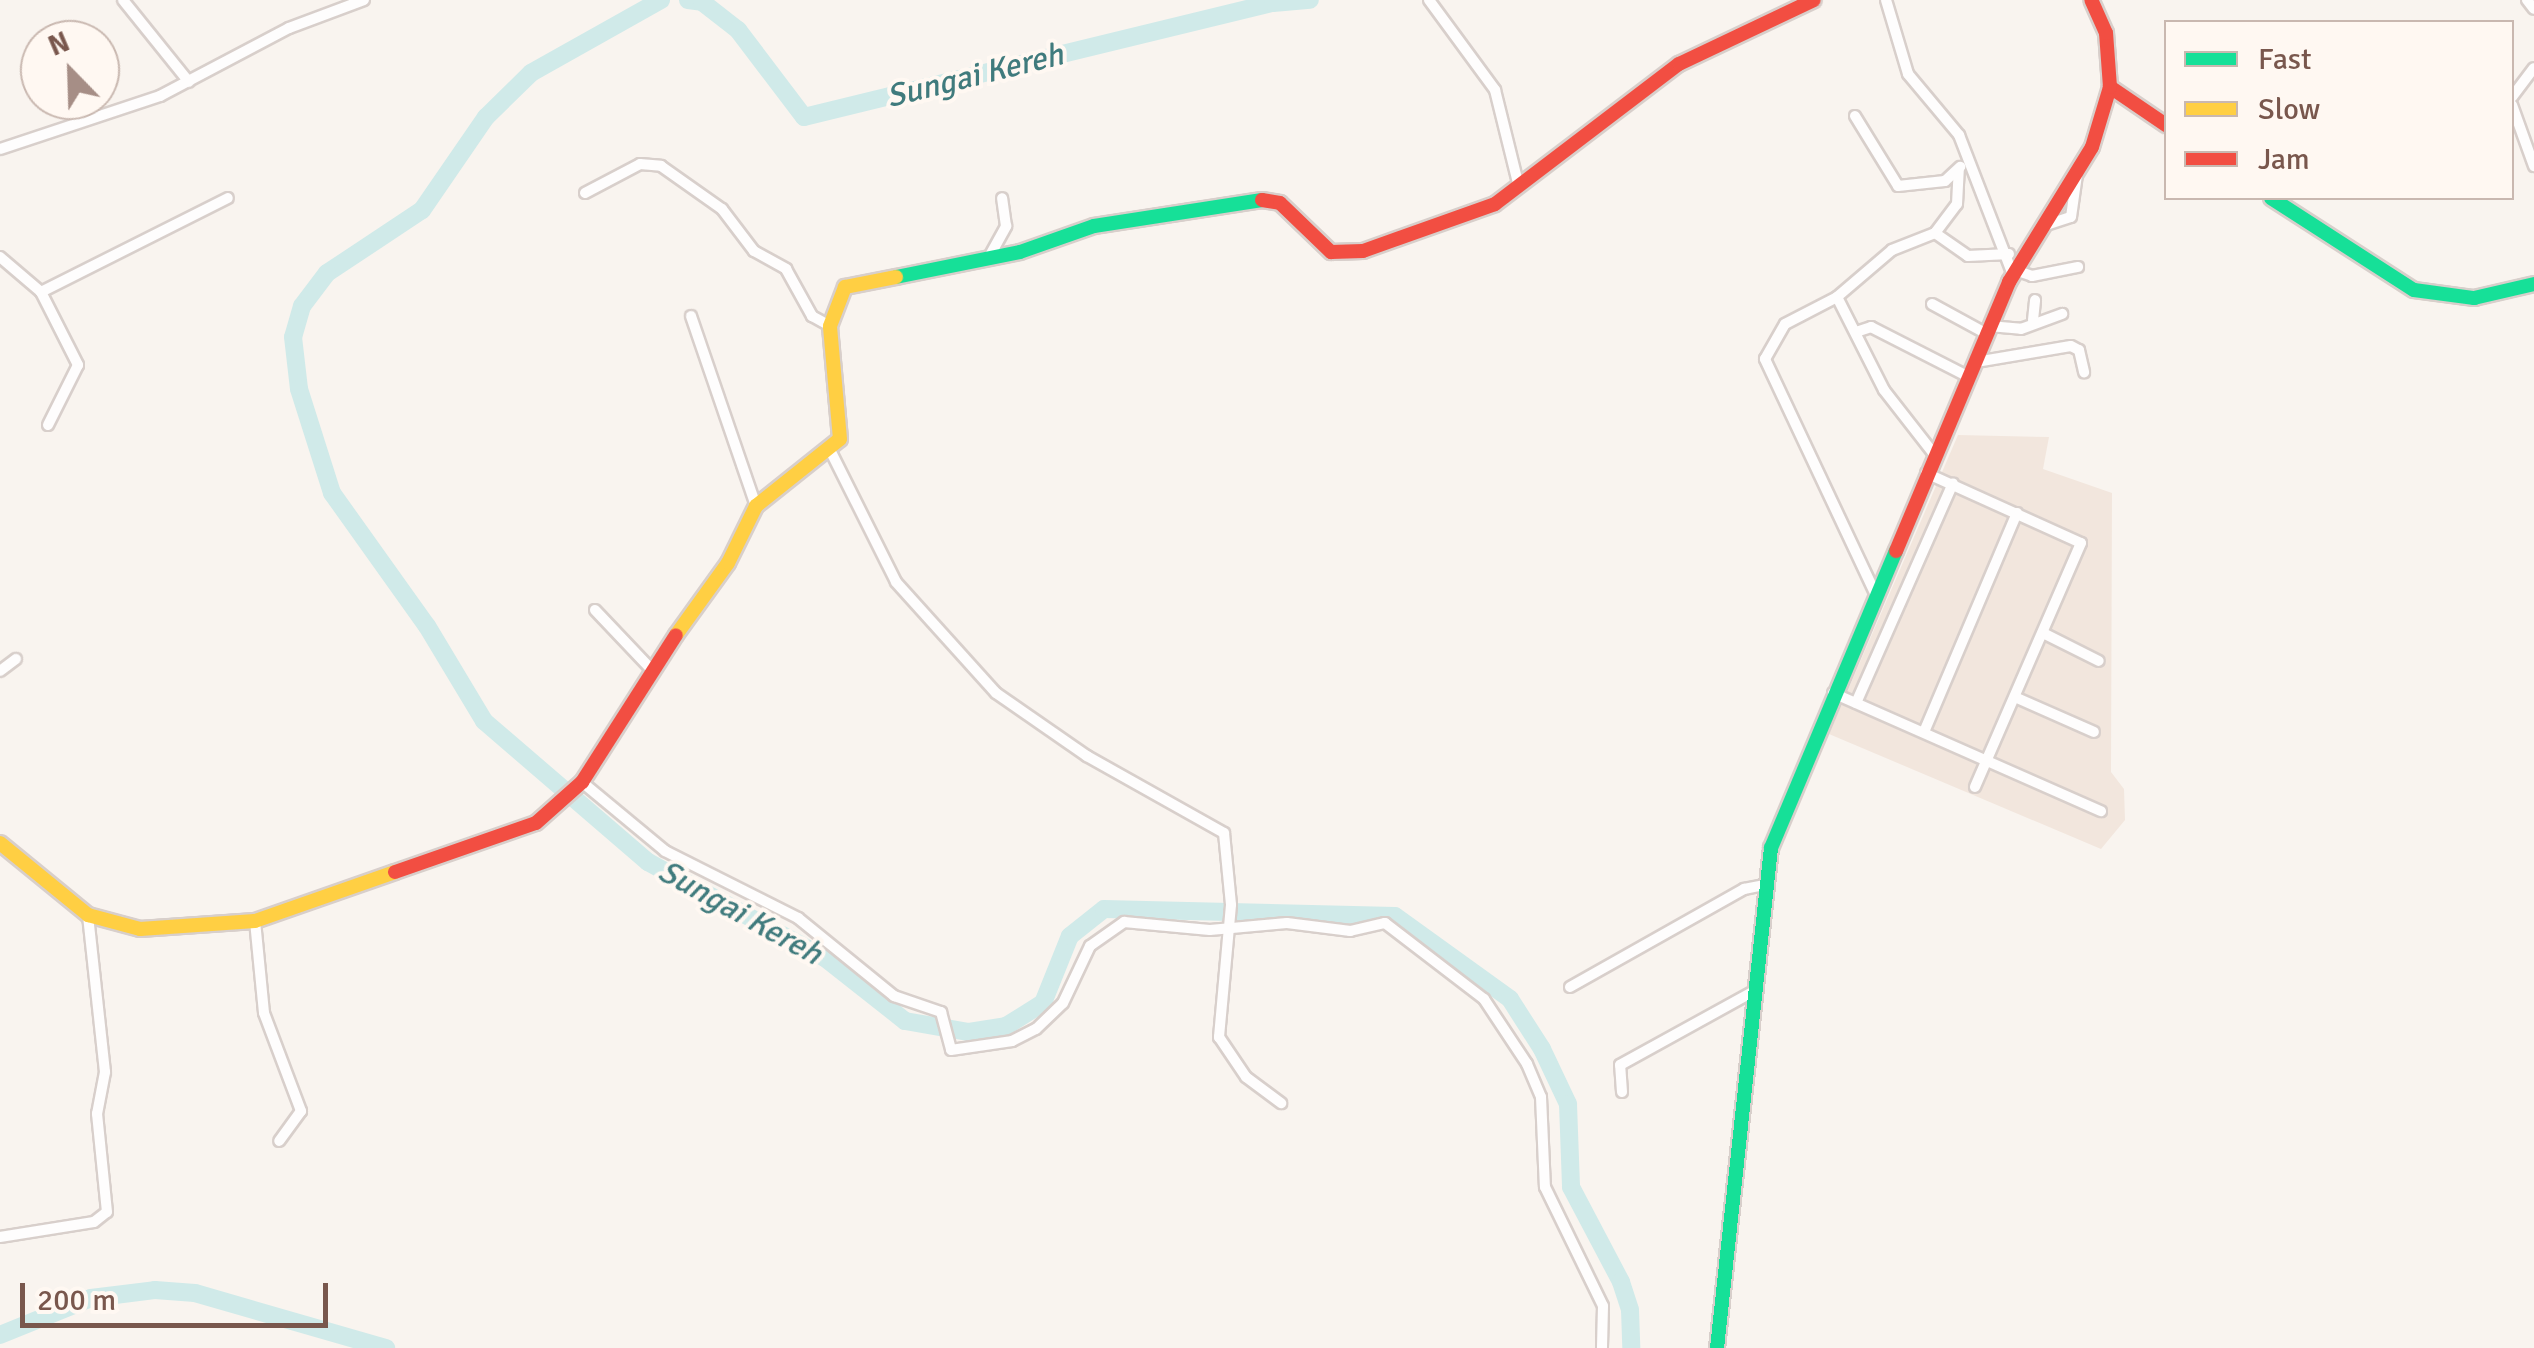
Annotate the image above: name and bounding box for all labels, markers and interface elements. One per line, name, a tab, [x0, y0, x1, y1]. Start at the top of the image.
north arrow	[20, 20, 120, 120]
legend	[2164, 20, 2514, 200]
text: N	[43, 25, 75, 64]
water label: Sungai Kereh	[883, 36, 1067, 116]
text: Fast	[2258, 41, 2311, 78]
text: Slow	[2258, 91, 2320, 128]
text: Jam	[2258, 141, 2310, 178]
water label: Sungai Kereh	[652, 852, 828, 974]
scale bar	[25, 1263, 332, 1325]
text: 200 m	[37, 1282, 116, 1319]

